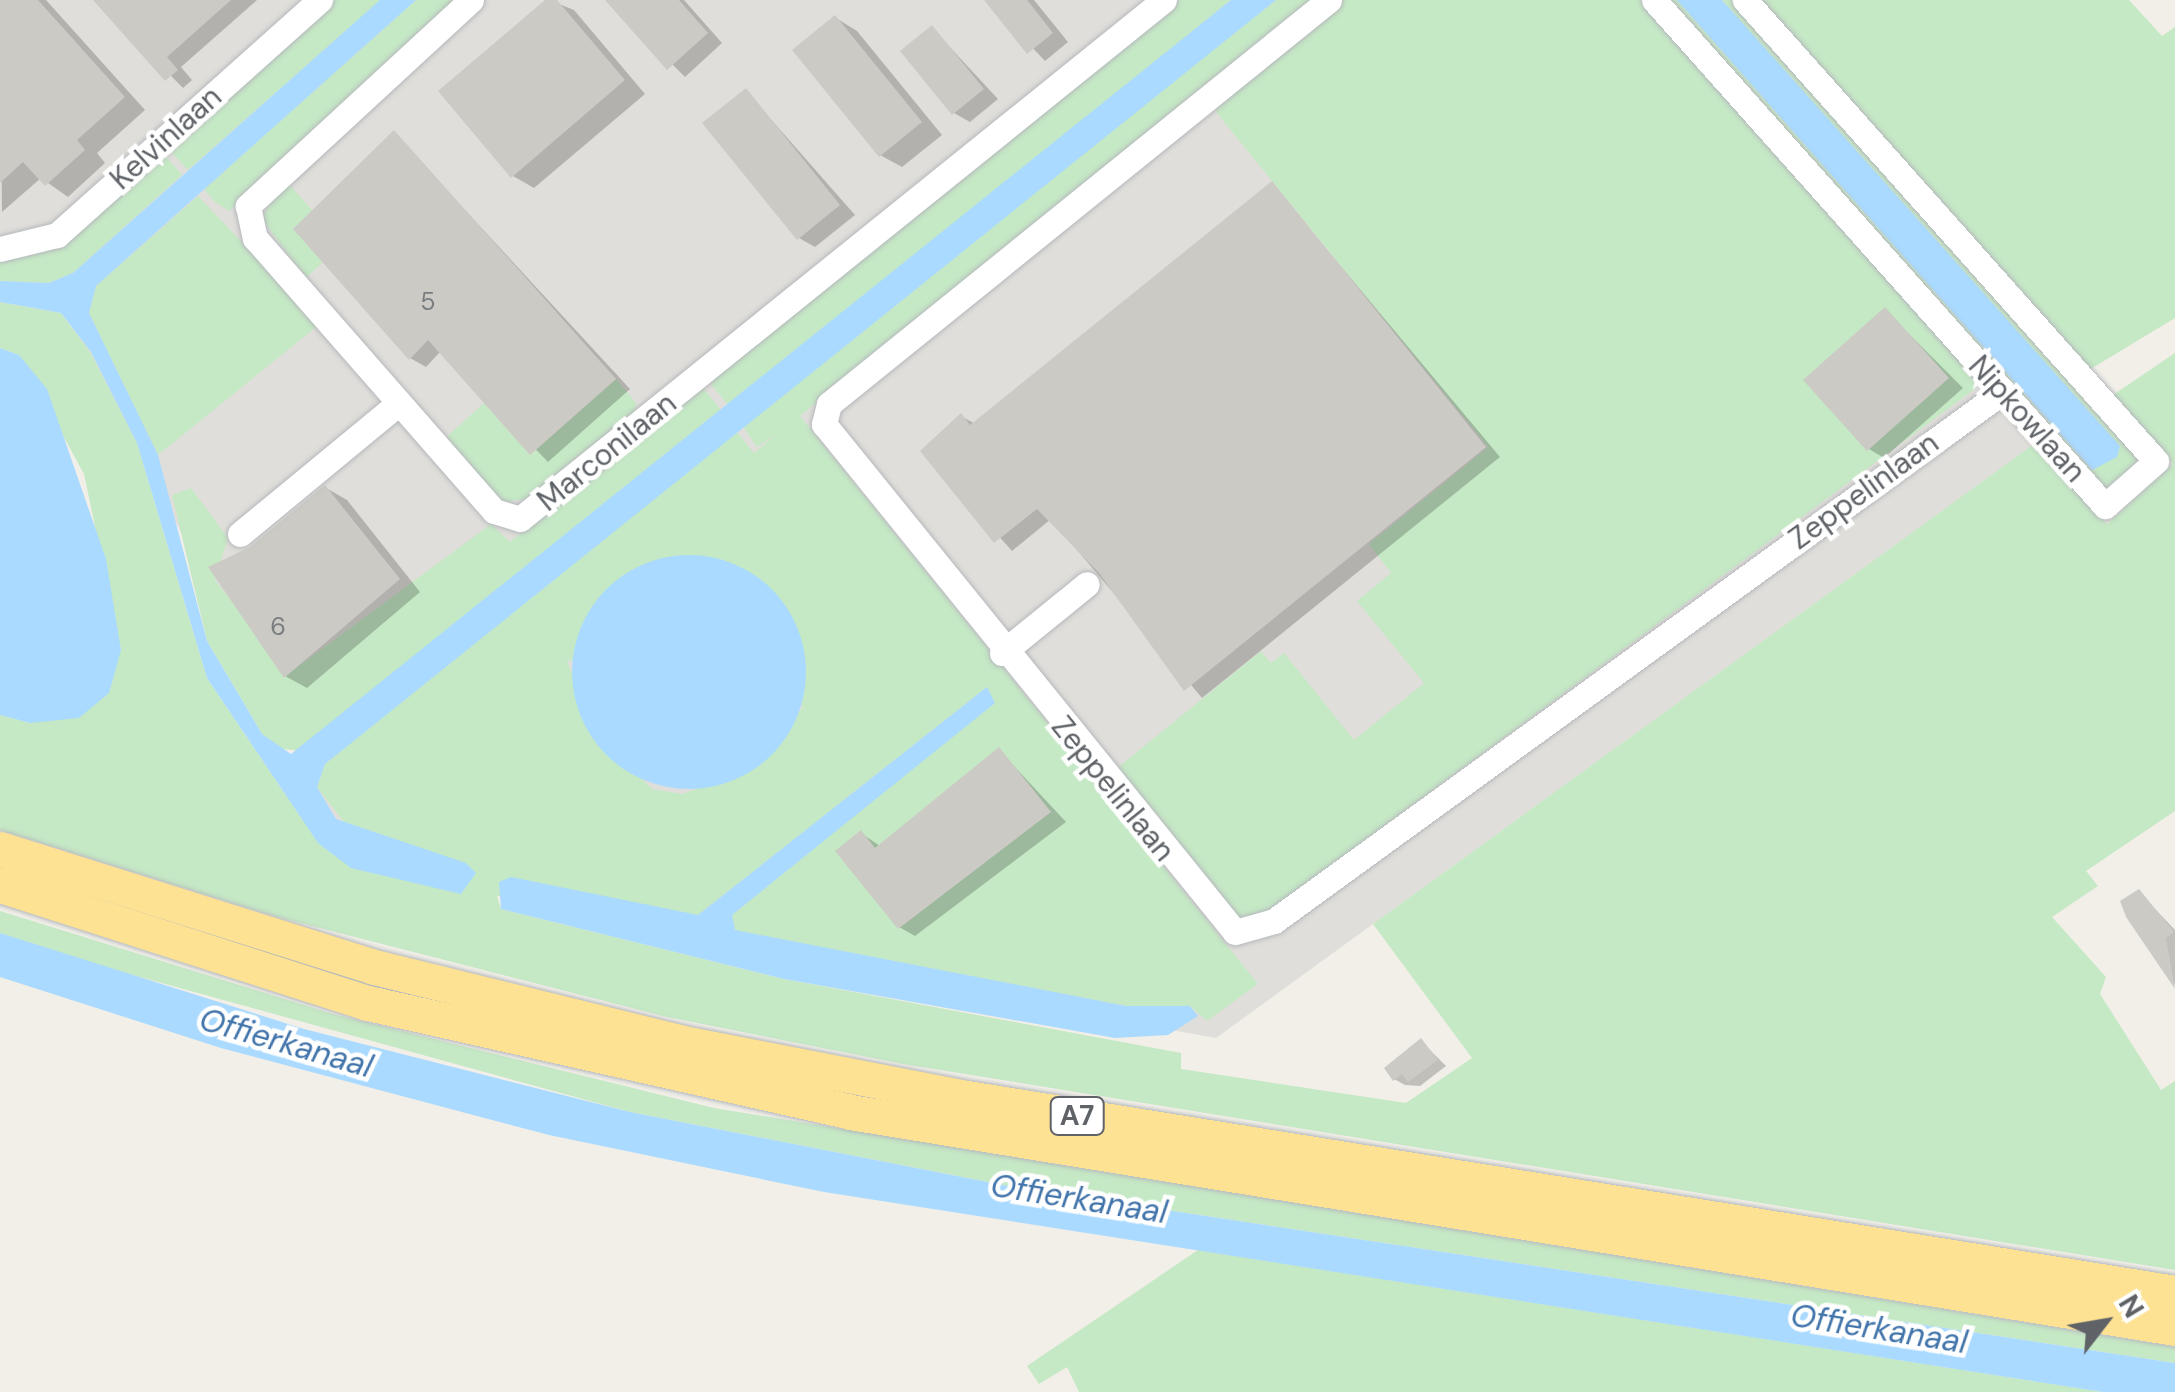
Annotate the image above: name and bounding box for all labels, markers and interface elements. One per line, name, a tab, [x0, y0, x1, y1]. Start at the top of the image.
street label: Kelvinlaan	[103, 79, 229, 197]
house number: 5	[420, 287, 436, 317]
street label: Nipkowlaan	[1961, 348, 2093, 490]
street label: Marconilaan	[530, 385, 684, 519]
street label: Zeppelinlaan	[1782, 425, 1946, 557]
house number: 6	[270, 612, 286, 642]
street label: Zeppelinlaan	[1044, 709, 1182, 869]
water label: Offierkanaal	[195, 1000, 377, 1086]
road number: A7	[1050, 1093, 1104, 1139]
water label: Offierkanaal	[988, 1166, 1170, 1232]
north arrow	[2055, 1272, 2155, 1372]
text: N	[2110, 1288, 2152, 1325]
water label: Offierkanaal	[1788, 1296, 1970, 1362]

